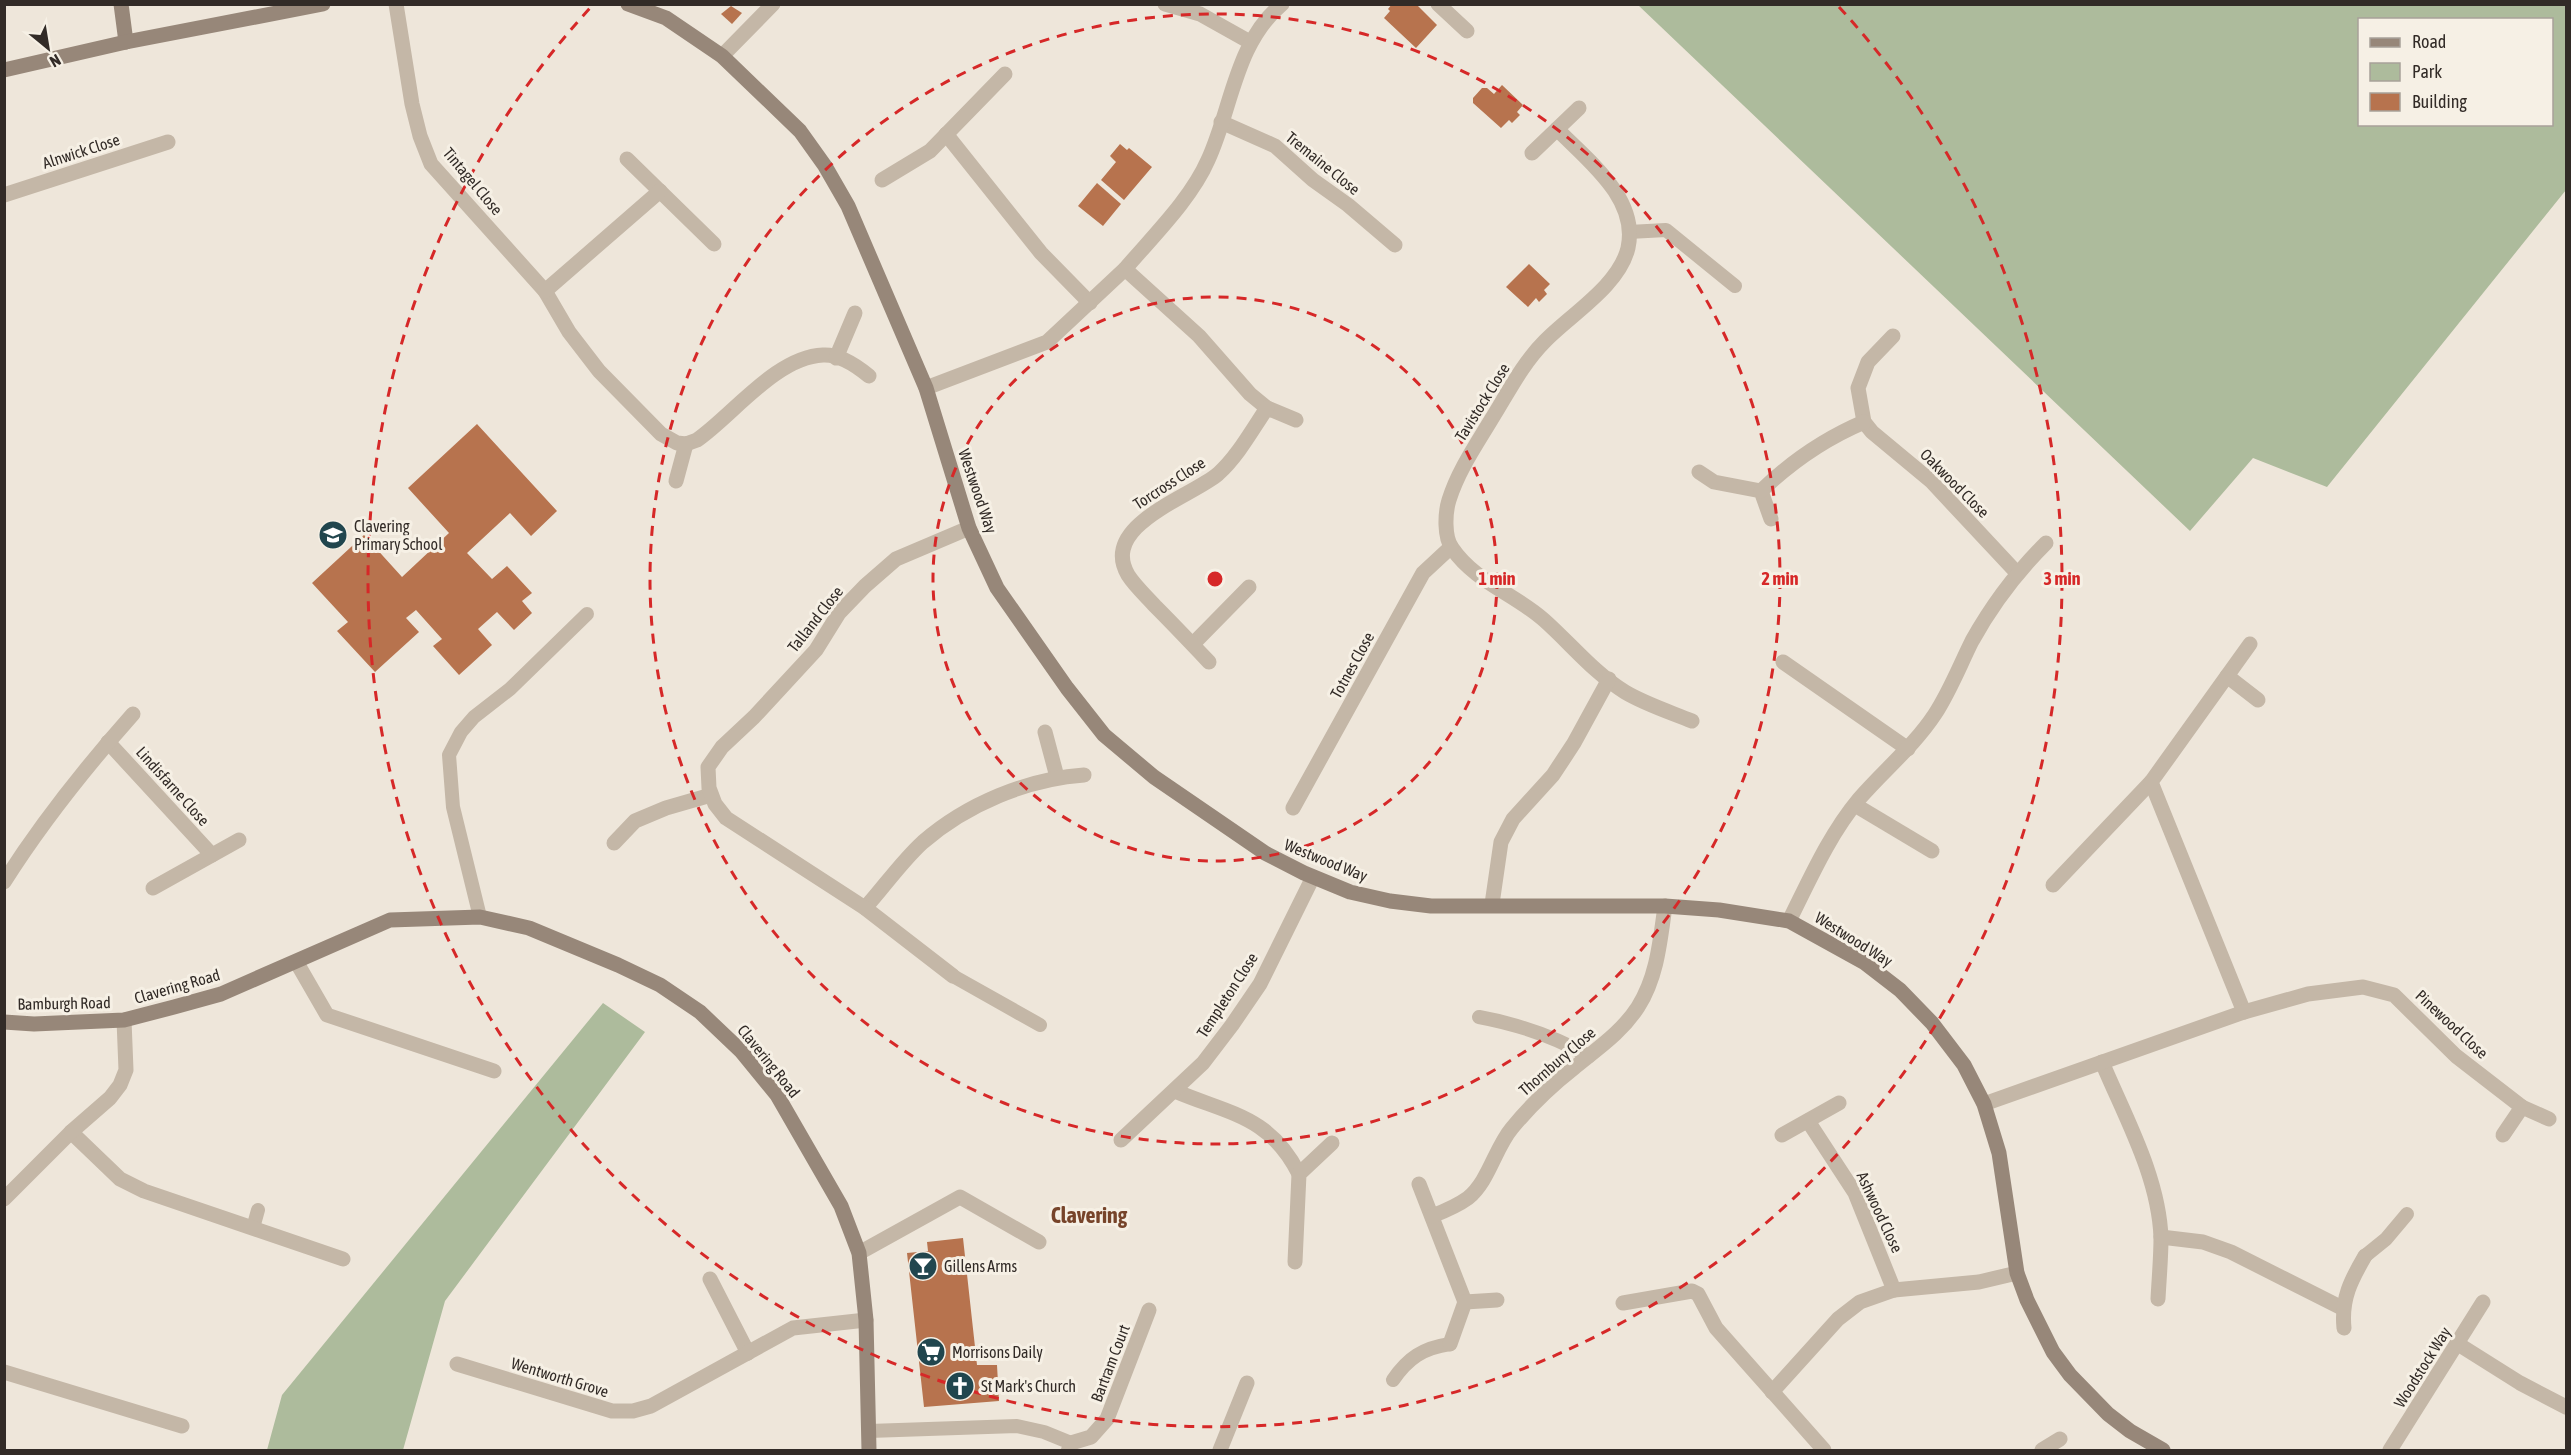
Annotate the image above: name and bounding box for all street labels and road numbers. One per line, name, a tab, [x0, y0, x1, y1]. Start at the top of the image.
street label: Tremaine Close	[1283, 128, 1363, 198]
street label: Alnwick Close	[40, 130, 122, 172]
street label: Tintagel Close	[439, 144, 506, 219]
street label: Tavistock Close	[1451, 360, 1513, 444]
street label: Oakwood Close	[1917, 445, 1993, 521]
street label: Westwood Way	[954, 446, 1001, 536]
street label: Torcross Close	[1130, 453, 1208, 513]
street label: Talland Close	[784, 583, 846, 655]
street label: Totnes Close	[1326, 629, 1378, 701]
street label: Lindisfarne Close	[133, 743, 213, 829]
street label: Westwood Way	[1281, 835, 1371, 886]
street label: Westwood Way	[1811, 908, 1896, 971]
street label: Templeton Close	[1193, 949, 1262, 1041]
street label: Clavering Road	[132, 965, 222, 1008]
street label: Pinewood Close	[2412, 986, 2492, 1062]
street label: Bamburgh Road	[17, 993, 111, 1014]
street label: Clavering Road	[733, 1021, 804, 1102]
street label: Thornbury Close	[1515, 1023, 1599, 1100]
street label: Ashwood Close	[1853, 1169, 1907, 1255]
street label: Bartram Court	[1087, 1321, 1133, 1404]
street label: Woodstock Way	[2390, 1323, 2455, 1411]
street label: Wentworth Grove	[509, 1354, 611, 1400]

